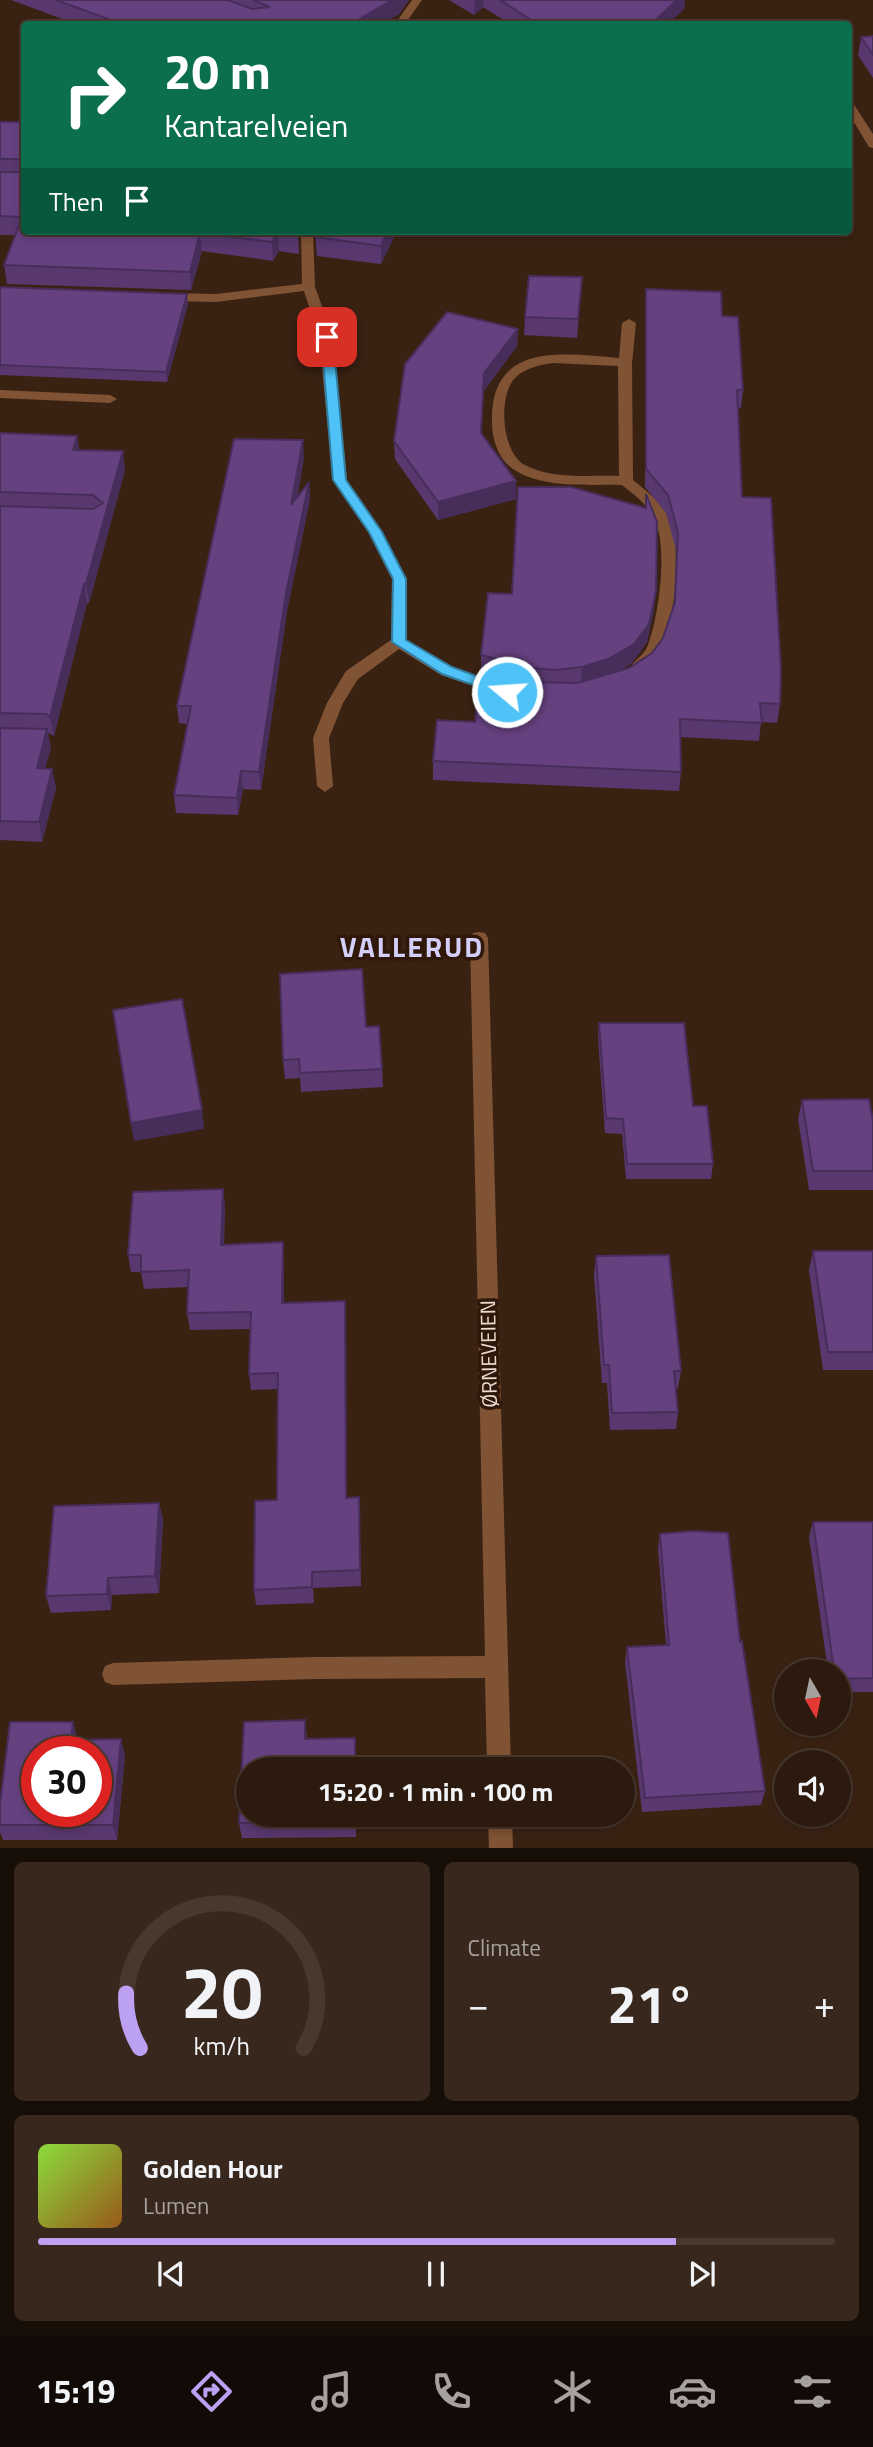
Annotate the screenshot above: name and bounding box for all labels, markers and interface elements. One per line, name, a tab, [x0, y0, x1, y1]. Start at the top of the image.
text: 20 m	[164, 33, 271, 108]
icon: right	[49, 49, 140, 140]
text: Kantarelveien	[164, 101, 349, 149]
text: Then	[49, 182, 104, 221]
icon: arrive	[118, 182, 156, 220]
pin	[297, 307, 357, 367]
icon: arrive	[308, 318, 346, 356]
position arrow	[470, 655, 544, 729]
district label: VALLERUD	[340, 925, 484, 968]
street label: ØRNEVEIEN	[471, 1300, 505, 1408]
north arrow	[774, 1659, 850, 1736]
map controls	[774, 1659, 851, 1827]
speed limit sign: 30	[21, 1736, 112, 1827]
button: sound	[774, 1750, 851, 1827]
text: 15:20 · 1 min · 100 m	[318, 1772, 553, 1811]
text: Climate	[468, 1930, 541, 1965]
text: 20	[181, 1936, 263, 2046]
text: 21°	[608, 1964, 695, 2043]
text: −	[468, 1975, 489, 2033]
text: +	[814, 1975, 835, 2033]
text: km/h	[193, 2026, 250, 2064]
text: Golden Hour	[143, 2149, 283, 2188]
text: Lumen	[143, 2188, 209, 2223]
icon: previous	[152, 2255, 190, 2293]
icon: pause	[417, 2255, 455, 2293]
icon: next	[683, 2255, 721, 2293]
text: 15:19	[36, 2367, 116, 2415]
icon: directions	[187, 2367, 236, 2416]
icon: music	[307, 2367, 356, 2416]
icon: phone	[427, 2367, 476, 2416]
icon: climate	[548, 2367, 597, 2416]
icon: car	[668, 2367, 717, 2416]
icon: filters	[788, 2367, 837, 2416]

